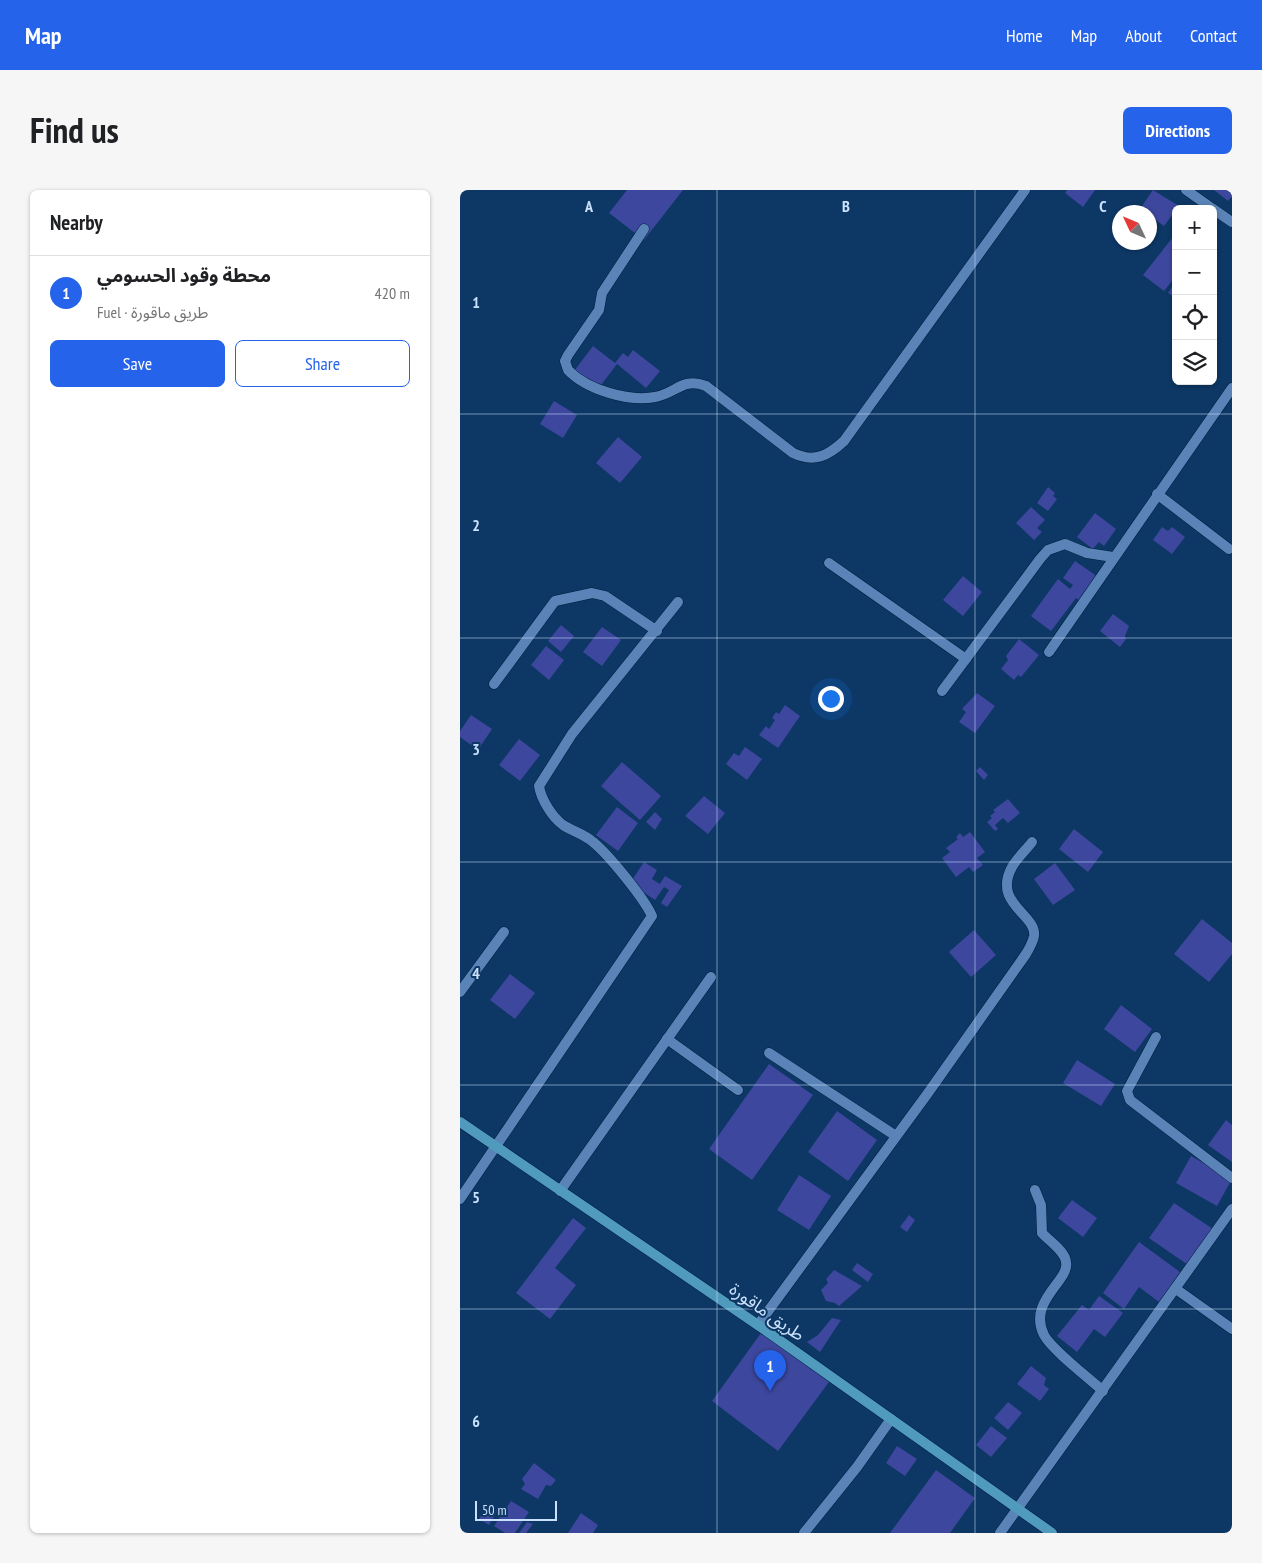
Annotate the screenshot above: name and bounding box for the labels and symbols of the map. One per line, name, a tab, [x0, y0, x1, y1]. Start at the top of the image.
text: A	[584, 196, 594, 216]
text: B	[842, 196, 850, 216]
text: C	[1099, 196, 1107, 216]
north arrow	[1112, 205, 1157, 250]
text: 1	[472, 292, 480, 312]
text: 2	[472, 515, 480, 535]
your location	[818, 686, 844, 712]
text: 3	[472, 739, 480, 759]
text: 4	[472, 963, 480, 983]
text: 5	[472, 1187, 480, 1207]
street label: طريق ماقورة	[725, 1277, 809, 1346]
pin: 1	[754, 1350, 786, 1391]
text: 6	[472, 1411, 480, 1431]
scale bar	[475, 1498, 558, 1521]

